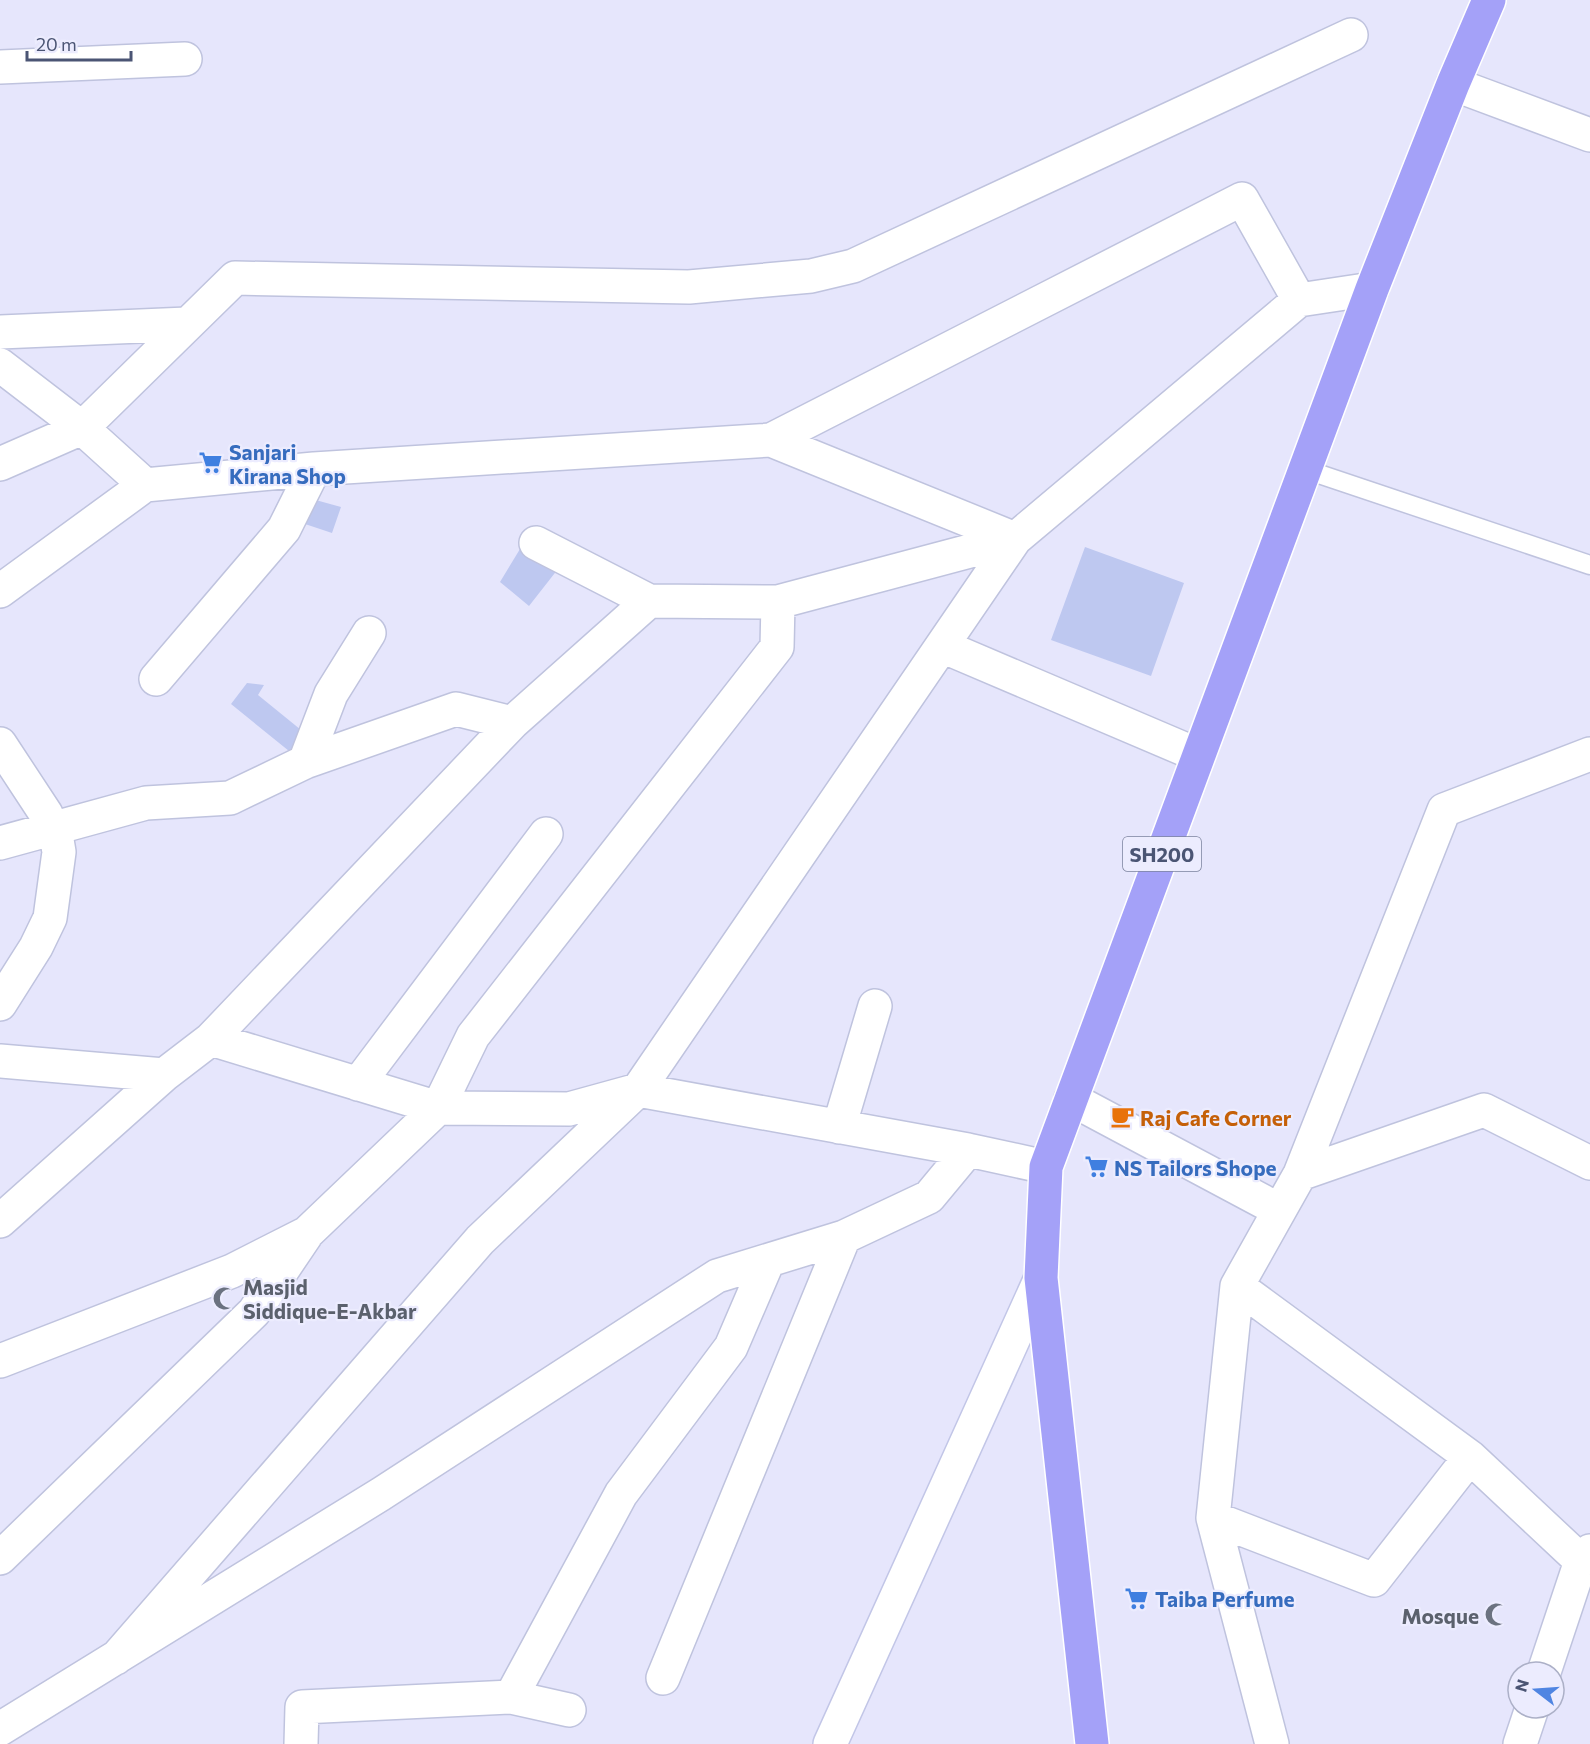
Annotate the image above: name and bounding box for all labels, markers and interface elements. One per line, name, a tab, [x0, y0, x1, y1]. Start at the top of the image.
scale bar	[27, 24, 130, 62]
text: 20 m	[36, 33, 77, 55]
place label: Sanjari Kirana Shop	[229, 439, 346, 488]
supermarket icon: Sanjari Kirana Shop	[198, 450, 224, 476]
road number: SH200	[1123, 837, 1201, 871]
cafe icon: Raj Cafe Corner	[1109, 1104, 1135, 1130]
place label: Raj Cafe Corner	[1140, 1105, 1292, 1130]
supermarket icon: NS Tailors Shope	[1083, 1154, 1109, 1180]
place label: NS Tailors Shope	[1114, 1155, 1277, 1180]
place label: Masjid Siddique-E-Akbar	[243, 1274, 417, 1323]
mosque icon: Masjid Siddique-E-Akbar	[212, 1285, 238, 1311]
supermarket icon: Taiba Perfume	[1124, 1585, 1150, 1611]
place label: Taiba Perfume	[1155, 1586, 1295, 1611]
mosque icon: Mosque	[1484, 1602, 1510, 1628]
place label: Mosque	[1401, 1603, 1479, 1628]
north arrow	[1506, 1660, 1566, 1720]
text: N	[1510, 1677, 1532, 1694]

